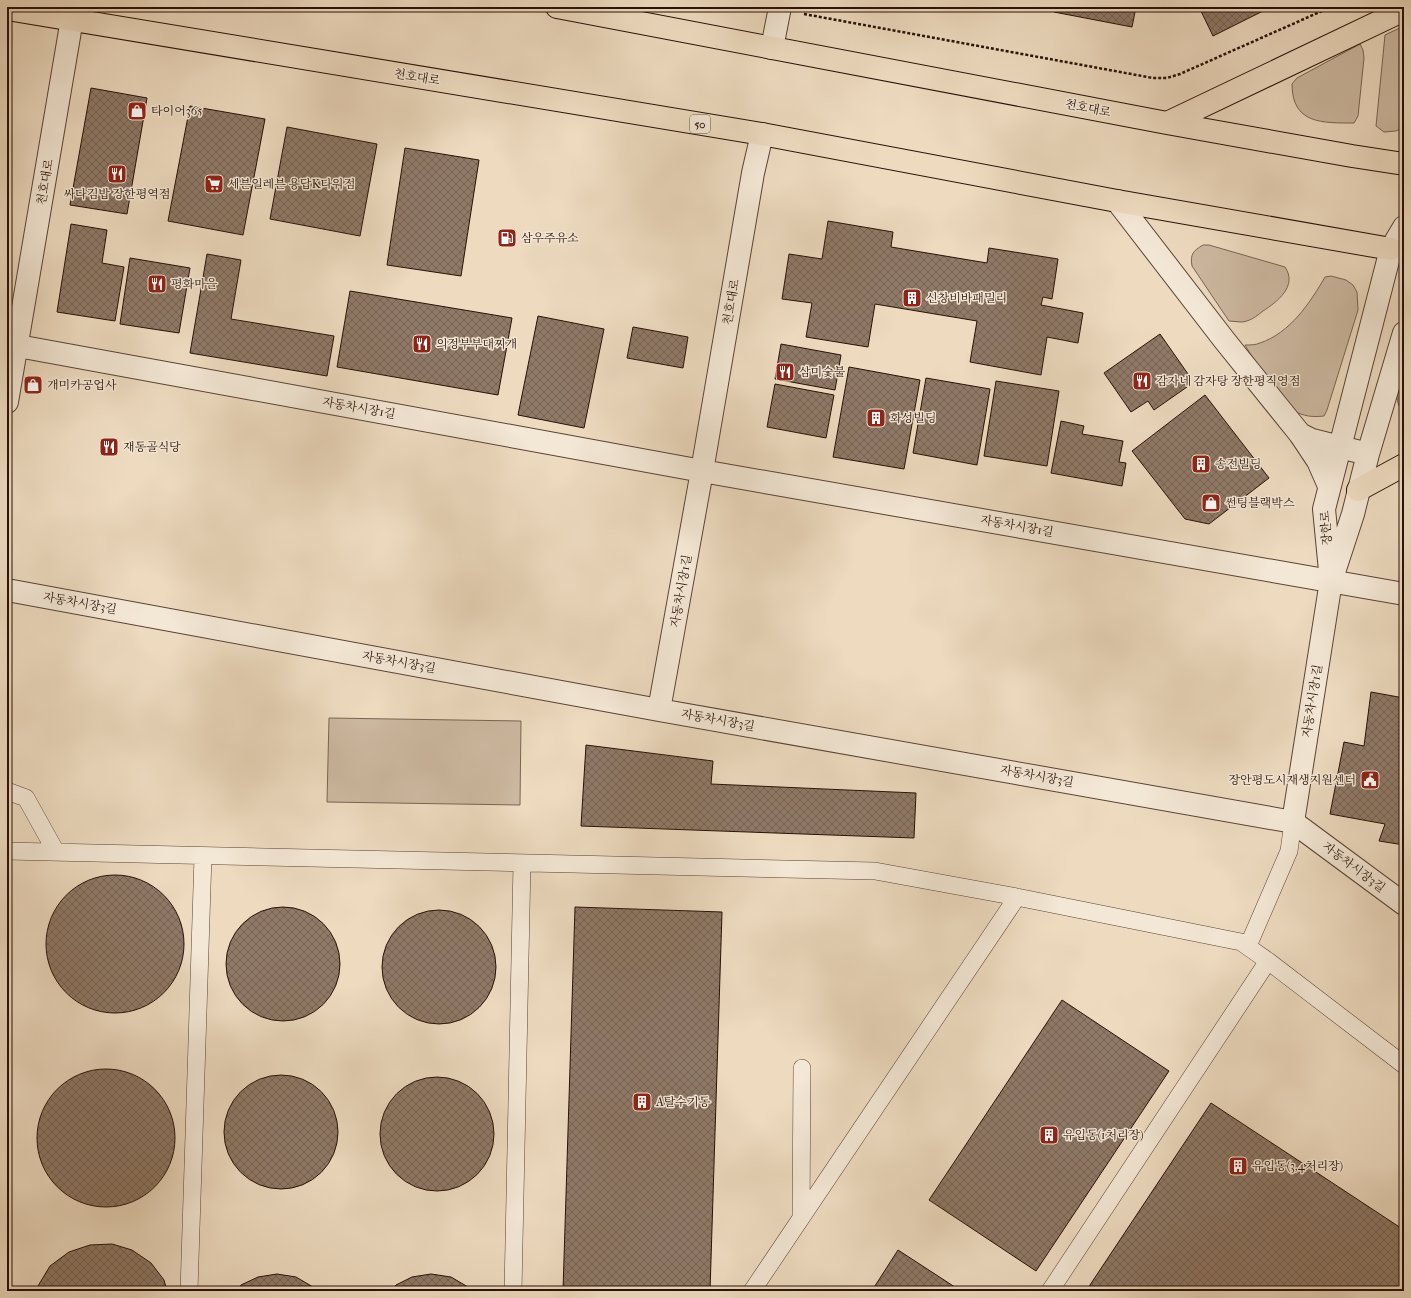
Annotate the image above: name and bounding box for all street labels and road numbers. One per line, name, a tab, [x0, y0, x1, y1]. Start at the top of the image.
street label: 천호대로	[393, 66, 441, 88]
street label: 천호대로	[1064, 97, 1112, 119]
road number: 50	[690, 115, 710, 133]
street label: 천호대로	[34, 158, 56, 206]
street label: 천호대로	[720, 278, 742, 326]
street label: 자동차시장1길	[321, 395, 397, 421]
street label: 장한로	[1318, 510, 1334, 546]
street label: 자동차시장1길	[979, 513, 1055, 539]
street label: 자동차시장1길	[668, 553, 694, 629]
street label: 자동차시장3길	[42, 590, 118, 616]
street label: 자동차시장3길	[361, 649, 437, 675]
street label: 자동차시장1길	[1299, 663, 1325, 739]
street label: 자동차시장3길	[680, 707, 756, 733]
street label: 자동차시장3길	[999, 763, 1075, 789]
street label: 자동차시장3길	[1320, 839, 1388, 895]

